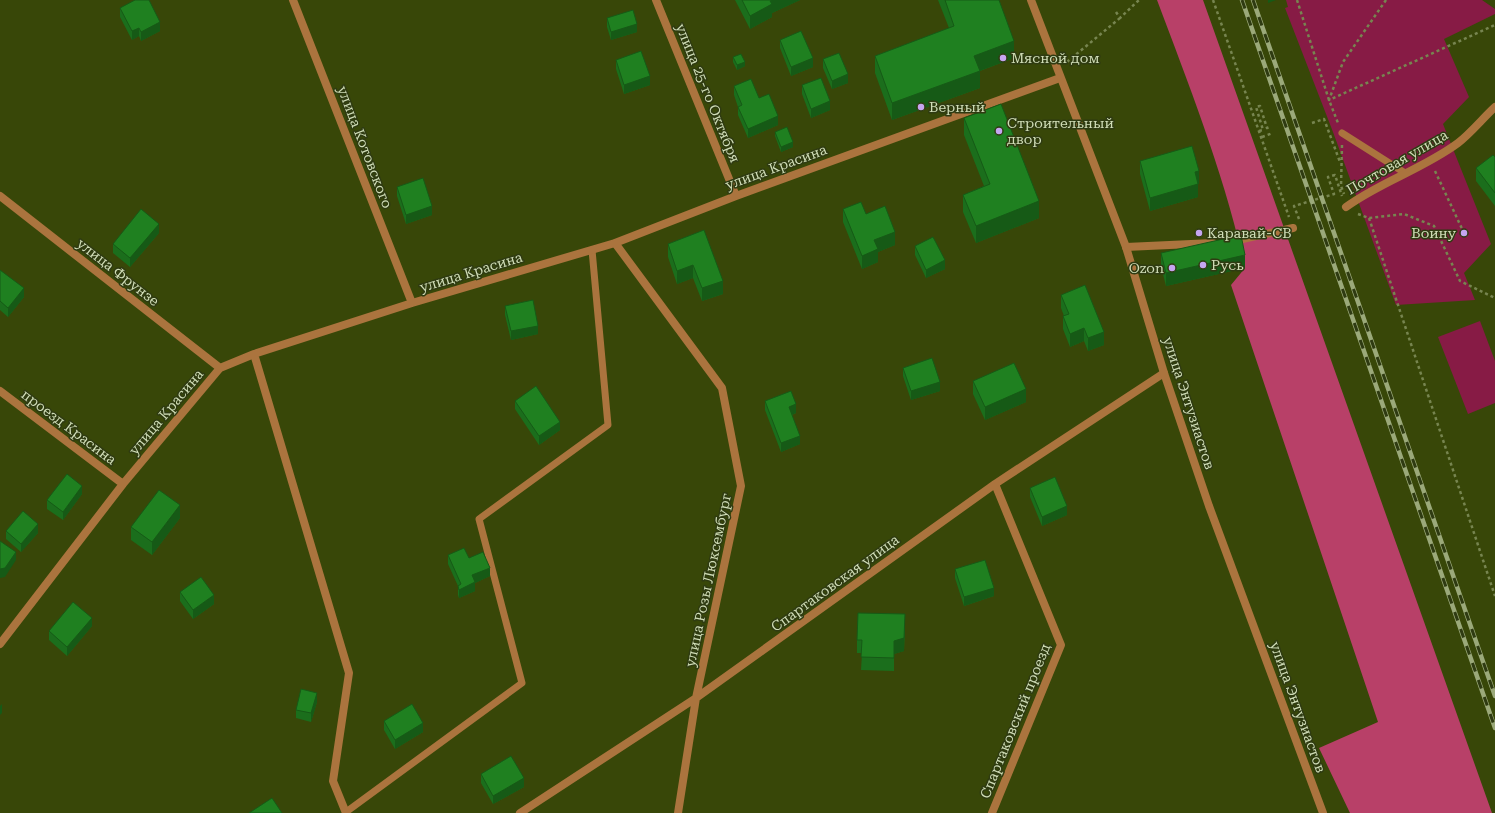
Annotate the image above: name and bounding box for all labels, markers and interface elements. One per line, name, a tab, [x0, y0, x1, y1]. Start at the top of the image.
street label: улица 25-го Октября	[673, 21, 743, 165]
place label: Мясной дом	[1011, 50, 1100, 66]
marker: Мясной дом	[998, 53, 1008, 63]
street label: улица Котовского	[334, 84, 396, 210]
place label: Верный	[929, 99, 985, 115]
marker: Верный	[916, 102, 926, 112]
place label: Строительный двор	[1007, 115, 1114, 147]
marker: Строительный двор	[994, 126, 1004, 136]
street label: Почтовая улица	[1343, 126, 1451, 198]
street label: улица Красина	[723, 141, 829, 193]
place label: Каравай-СВ	[1207, 225, 1292, 241]
place label: Воину	[1411, 225, 1457, 241]
marker: Каравай-СВ	[1194, 228, 1204, 238]
marker: Воину	[1459, 228, 1469, 238]
street label: улица Фрунзе	[74, 235, 162, 309]
street label: улица Красина	[418, 249, 525, 295]
place label: Русь	[1211, 257, 1244, 273]
place label: Ozon	[1129, 260, 1164, 276]
marker: Русь	[1198, 260, 1208, 270]
marker: Ozon	[1167, 263, 1177, 273]
street label: улица Энтузиастов	[1160, 335, 1218, 471]
street label: улица Красина	[126, 366, 207, 458]
street label: проезд Красина	[18, 386, 120, 468]
street label: улица Розы Люксембург	[682, 492, 734, 668]
street label: Спартаковская улица	[768, 531, 902, 635]
street label: улица Энтузиастов	[1267, 639, 1329, 775]
street label: Спартаковский проезд	[977, 641, 1053, 801]

